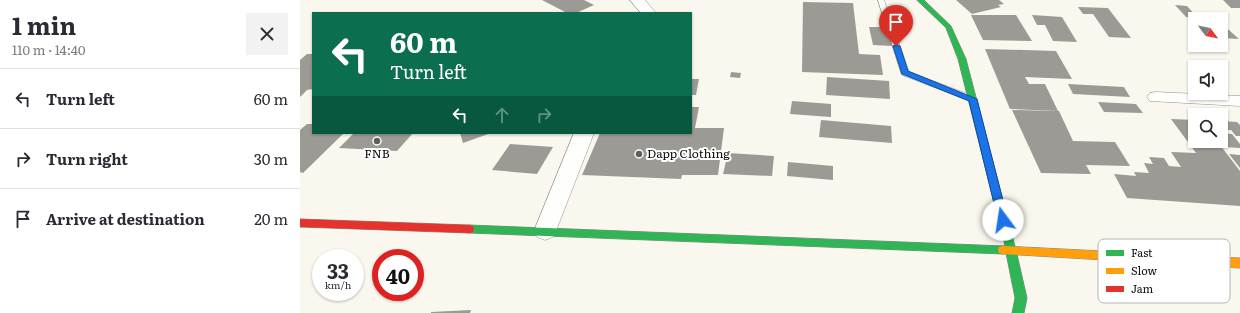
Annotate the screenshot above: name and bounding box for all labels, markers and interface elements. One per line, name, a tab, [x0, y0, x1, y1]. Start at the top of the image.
pin	[879, 5, 913, 46]
text: 1 min	[12, 7, 76, 42]
icon: arrive	[885, 11, 907, 33]
north arrow	[1188, 12, 1228, 52]
map controls	[1188, 12, 1228, 148]
button: close	[246, 13, 288, 55]
text: 60 m	[390, 20, 457, 62]
icon: left	[324, 28, 376, 80]
text: 110 m · 14:40	[12, 40, 86, 59]
text: Turn left	[390, 58, 467, 85]
button: sound	[1188, 60, 1228, 100]
text: Turn left	[46, 87, 115, 110]
text: 60 m	[254, 87, 288, 110]
icon: left	[12, 88, 34, 110]
icon: left	[449, 104, 471, 126]
icon: ahead	[491, 104, 513, 126]
icon: right	[533, 104, 555, 126]
button: search	[1188, 108, 1228, 148]
marker: FNB	[372, 136, 382, 146]
place label: FNB	[364, 144, 390, 162]
place label: Dapp Clothing	[647, 144, 730, 162]
text: Turn right	[46, 147, 128, 170]
text: 30 m	[254, 147, 288, 170]
icon: right	[12, 148, 34, 170]
marker: Dapp Clothing	[634, 149, 644, 159]
position arrow	[982, 199, 1024, 241]
text: Arrive at destination	[46, 207, 205, 230]
text: 20 m	[254, 207, 288, 230]
icon: arrive	[12, 208, 34, 230]
legend	[1098, 239, 1230, 303]
text: Fast	[1131, 244, 1153, 260]
speed limit sign: 40	[372, 249, 424, 301]
text: 33	[327, 255, 349, 285]
text: Slow	[1131, 262, 1157, 278]
text: km/h	[325, 277, 351, 292]
text: Jam	[1131, 280, 1154, 296]

